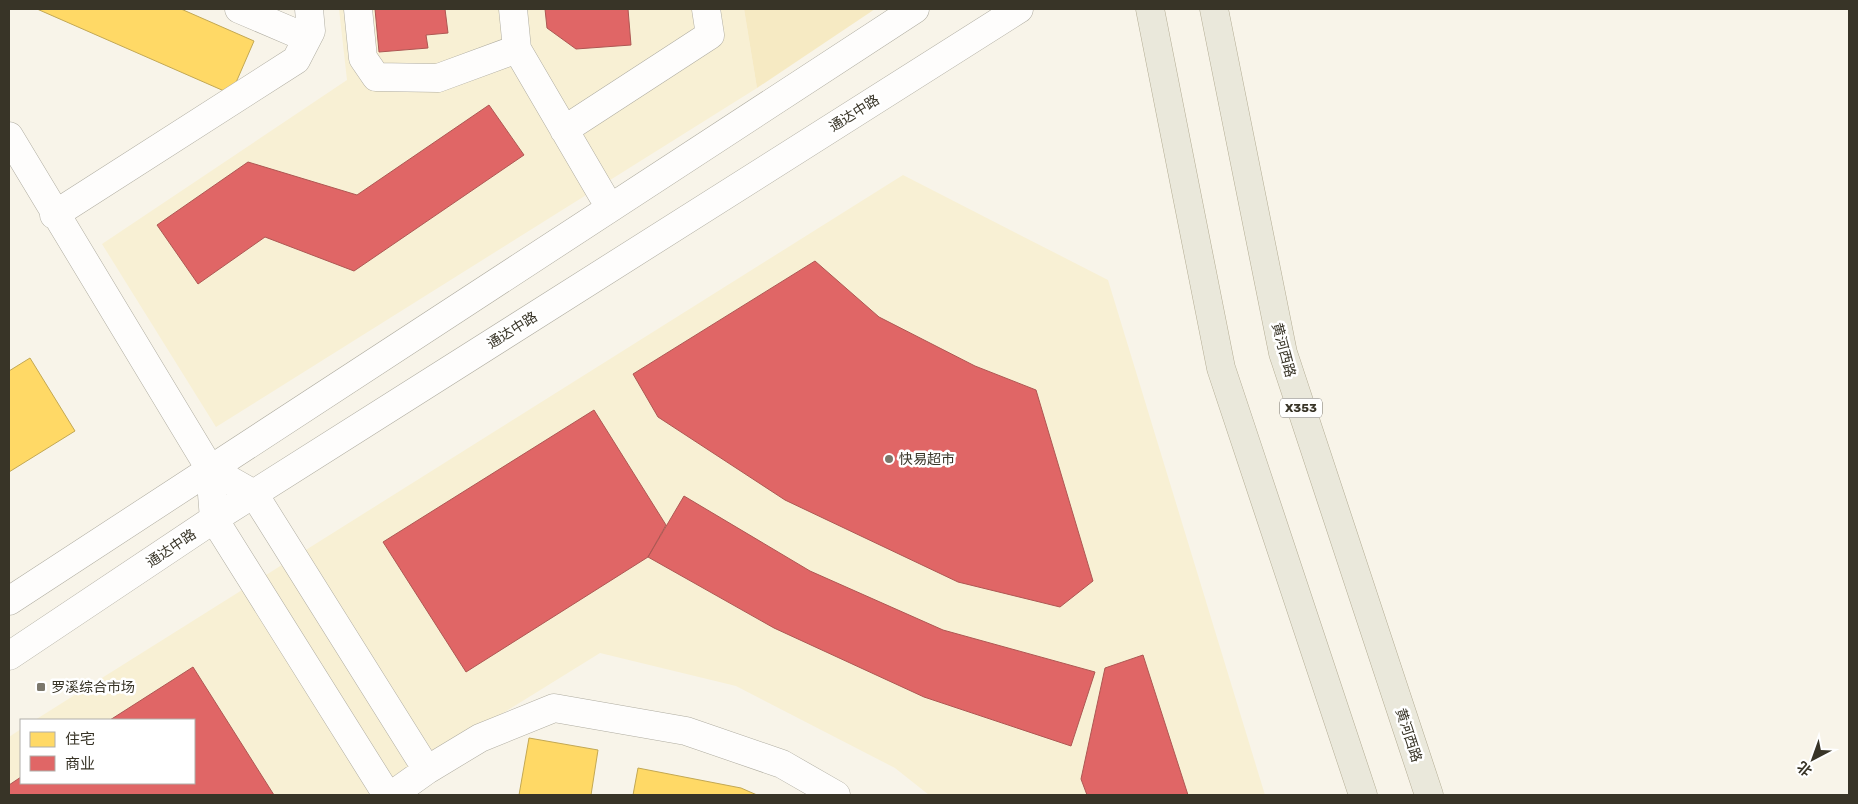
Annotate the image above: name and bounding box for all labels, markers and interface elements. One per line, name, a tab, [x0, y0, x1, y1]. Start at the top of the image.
street label: 通达中路	[826, 91, 883, 135]
street label: 通达中路	[484, 308, 541, 352]
street label: 黄河西路	[1268, 321, 1299, 379]
road number: X353	[1280, 398, 1322, 418]
place label: 快易超市	[899, 451, 955, 468]
marker: 快易超市	[883, 453, 895, 465]
street label: 通达中路	[143, 526, 199, 571]
place label: 罗溪综合市场	[51, 679, 135, 696]
marker: 罗溪综合市场	[35, 681, 47, 693]
street label: 黄河西路	[1392, 706, 1425, 764]
legend	[20, 719, 195, 784]
text: 住宅	[65, 730, 95, 748]
north arrow	[1788, 734, 1838, 784]
text: 商业	[65, 755, 95, 773]
text: 北	[1794, 757, 1816, 779]

